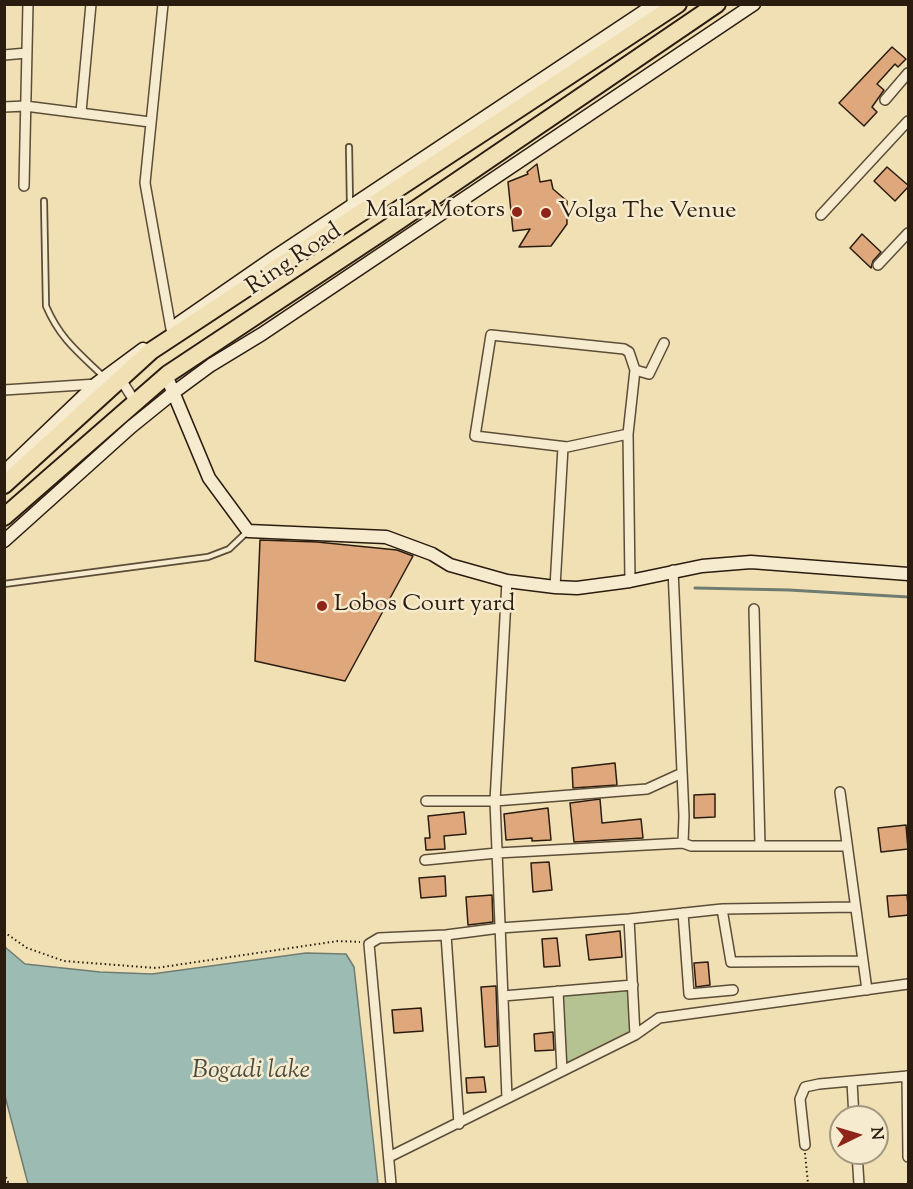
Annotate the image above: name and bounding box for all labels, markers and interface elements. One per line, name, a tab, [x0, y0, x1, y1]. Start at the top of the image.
place label: Malar Motors	[366, 198, 505, 226]
place label: Volga The Venue	[558, 199, 737, 227]
marker: Malar Motors	[510, 205, 524, 219]
marker: Volga The Venue	[539, 206, 553, 220]
street label: Ring Road	[242, 219, 348, 303]
place label: Lobos Court yard	[334, 592, 515, 620]
marker: Lobos Court yard	[315, 599, 329, 613]
water label: Bogadi lake	[192, 1057, 310, 1089]
north arrow	[829, 1105, 889, 1165]
text: N	[863, 1126, 887, 1141]

